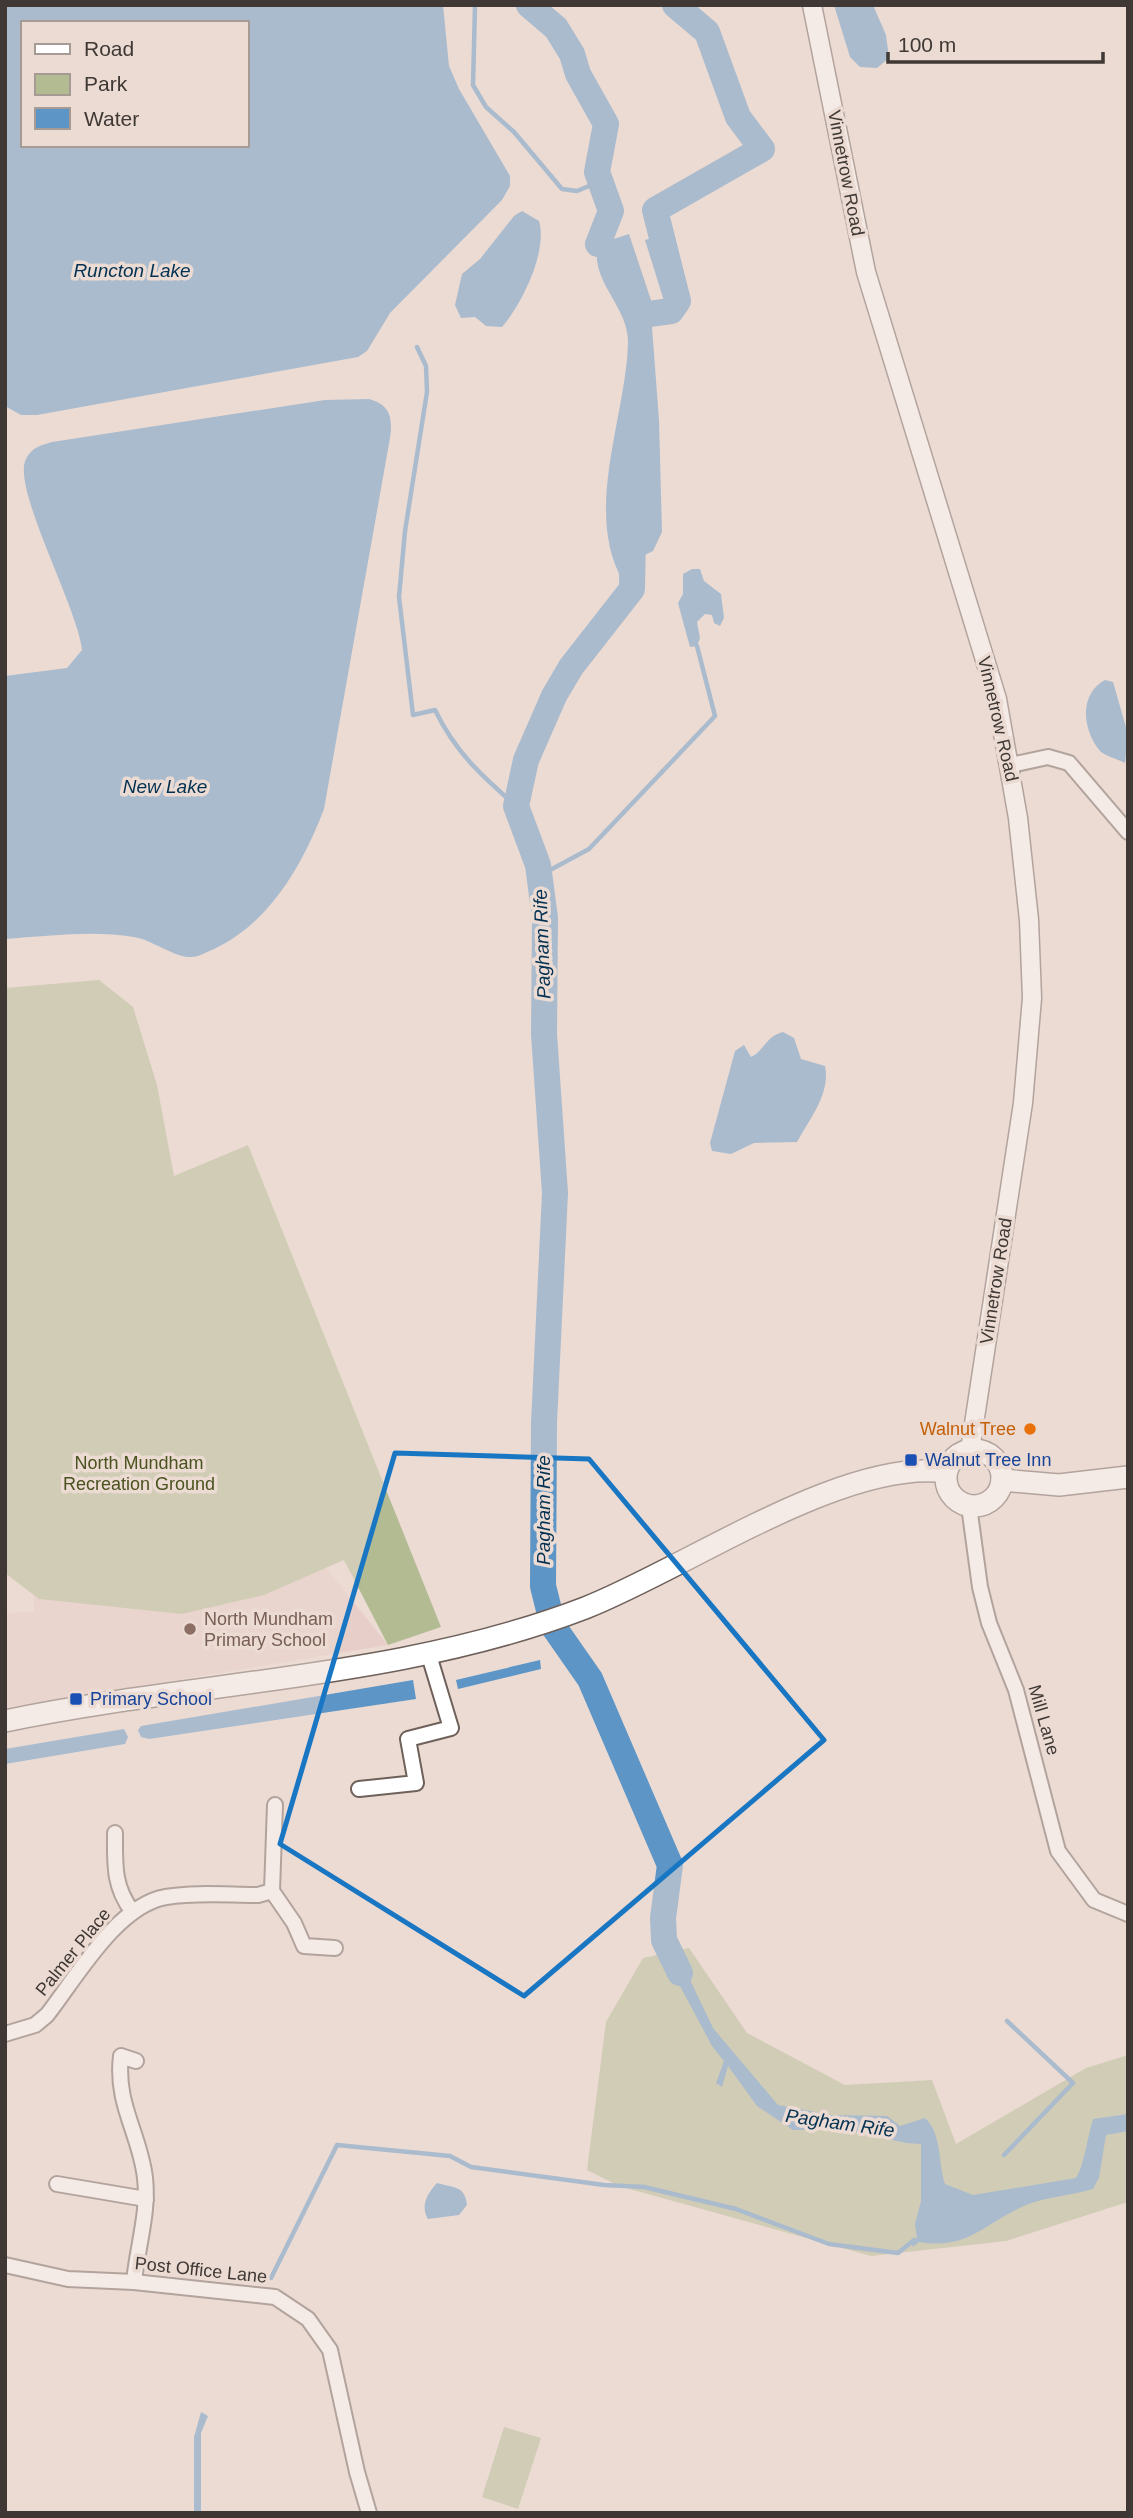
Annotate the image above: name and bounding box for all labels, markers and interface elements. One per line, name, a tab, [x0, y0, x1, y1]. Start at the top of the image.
legend	[21, 21, 248, 147]
scale bar	[888, 21, 1103, 65]
text: 100 m	[898, 33, 956, 56]
text: Road	[84, 37, 134, 60]
text: Park	[84, 72, 128, 95]
text: Water	[84, 107, 139, 130]
street label: Vinnetrow Road	[824, 108, 868, 238]
water label: Runcton Lake	[73, 260, 191, 281]
street label: Vinnetrow Road	[974, 655, 1022, 783]
water label: New Lake	[123, 776, 207, 797]
water label: Pagham Rife	[530, 889, 554, 999]
street label: Vinnetrow Road	[976, 1216, 1016, 1346]
place label: Walnut Tree	[920, 1419, 1016, 1439]
marker: Walnut Tree	[1022, 1421, 1038, 1437]
place label: Walnut Tree Inn	[925, 1450, 1051, 1470]
marker: Walnut Tree Inn	[903, 1452, 919, 1468]
park label: North Mundham Recreation Ground	[63, 1453, 215, 1494]
water label: Pagham Rife	[533, 1455, 554, 1565]
place label: North Mundham Primary School	[204, 1609, 333, 1650]
marker: North Mundham Primary School	[182, 1621, 198, 1637]
street label: Mill Lane	[1024, 1683, 1064, 1757]
place label: Primary School	[90, 1689, 212, 1709]
marker: Primary School	[68, 1691, 84, 1707]
street label: Palmer Place	[32, 1904, 114, 2000]
water label: Pagham Rife	[784, 2105, 896, 2141]
street label: Post Office Lane	[134, 2253, 268, 2287]

